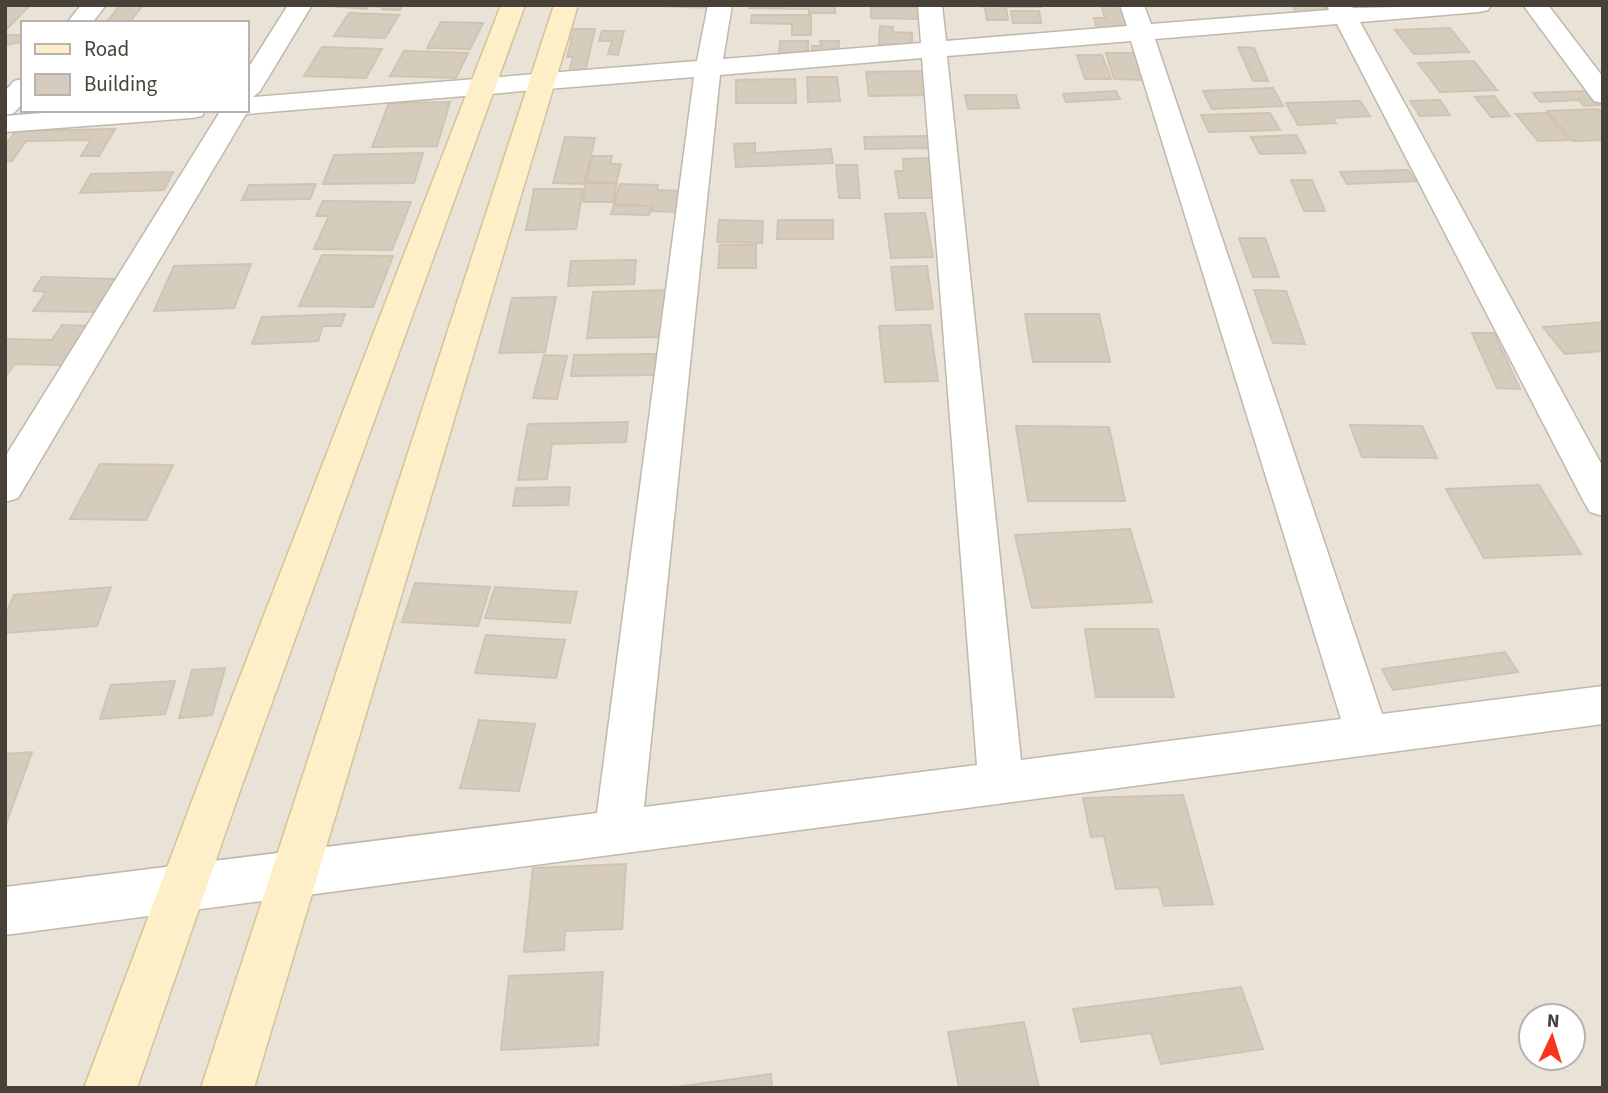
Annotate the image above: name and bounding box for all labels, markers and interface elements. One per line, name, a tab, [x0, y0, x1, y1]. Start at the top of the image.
legend	[21, 21, 248, 112]
text: Road	[84, 34, 129, 64]
text: Building	[84, 69, 158, 99]
north arrow	[1517, 1002, 1587, 1072]
text: N	[1546, 1008, 1560, 1035]

